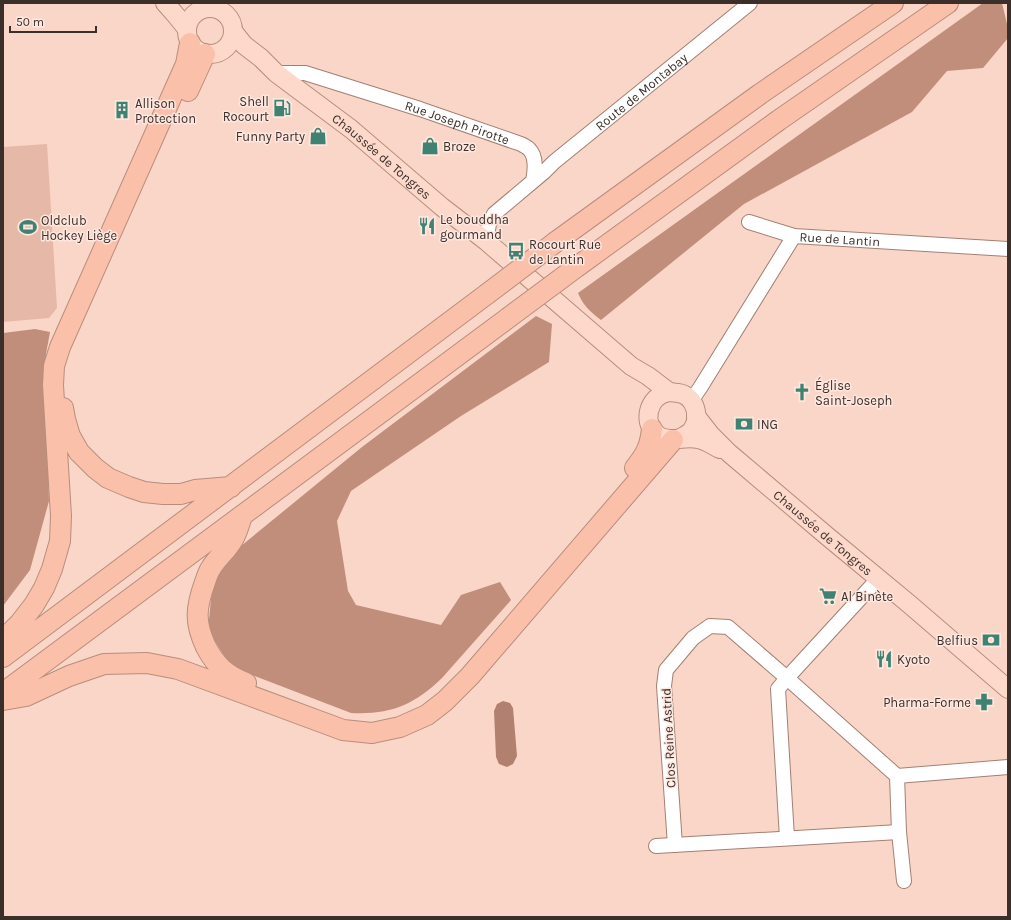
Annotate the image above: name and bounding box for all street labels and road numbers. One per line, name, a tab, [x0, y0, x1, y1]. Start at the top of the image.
street label: Route de Montabay	[592, 50, 690, 134]
street label: Rue Joseph Pirotte	[403, 98, 512, 148]
street label: Chaussée de Tongres	[329, 111, 434, 202]
street label: Rue de Lantin	[799, 229, 881, 249]
street label: Chaussée de Tongres	[770, 487, 876, 579]
street label: Clos Reine Astrid	[658, 688, 679, 788]

